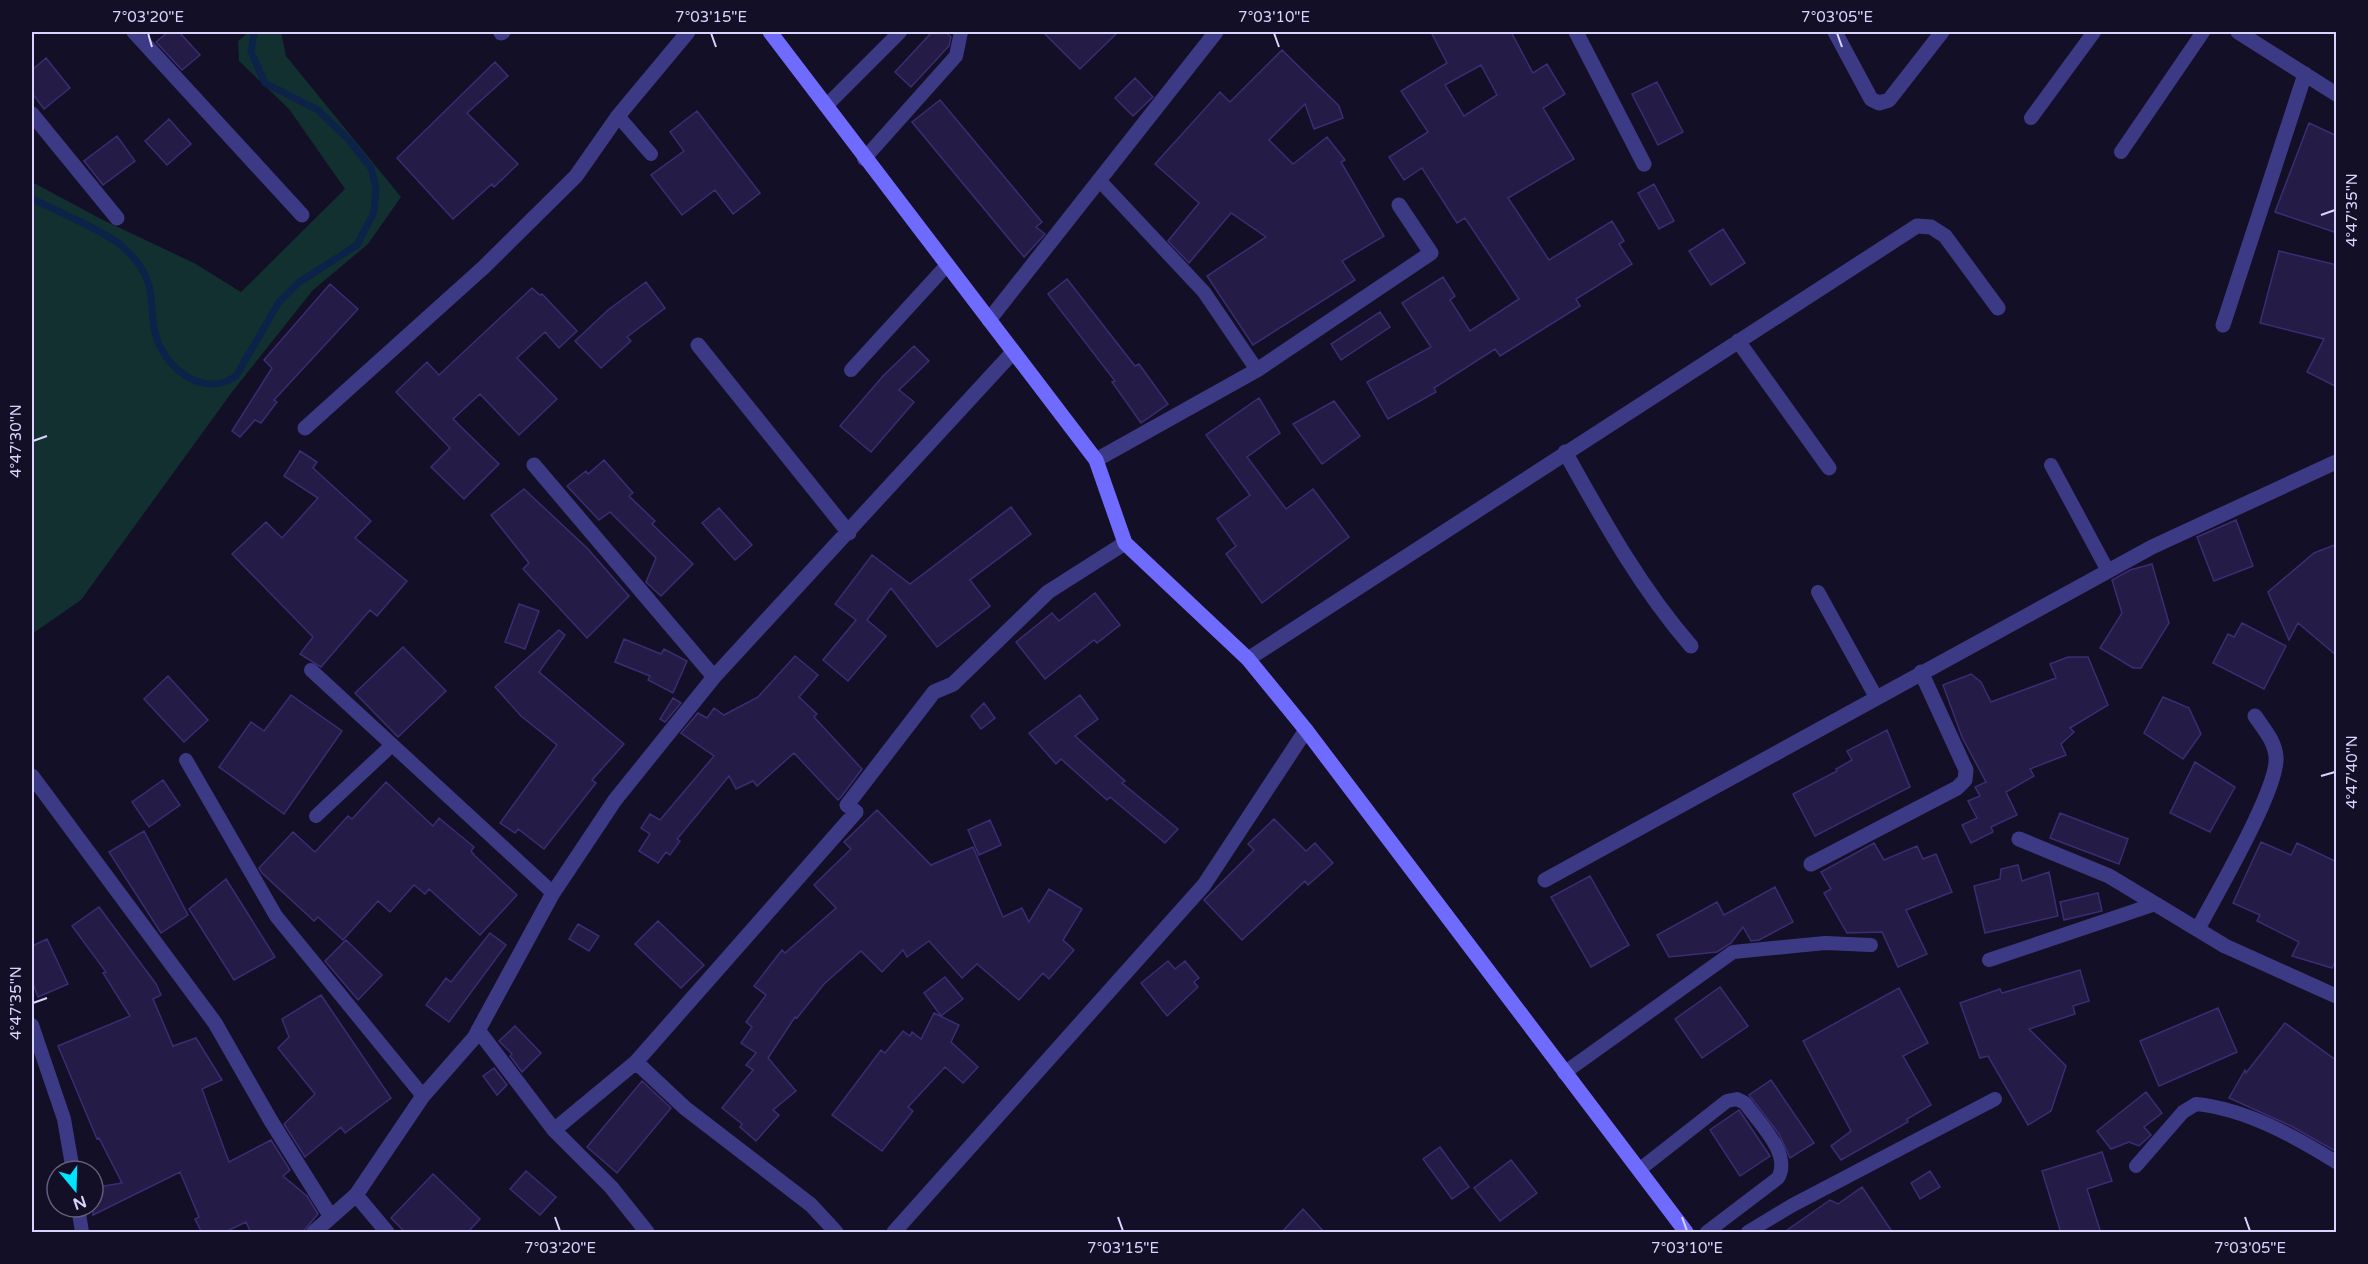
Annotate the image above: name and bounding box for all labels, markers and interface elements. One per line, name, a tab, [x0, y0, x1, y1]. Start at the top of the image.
text: 7°03'20"E	[112, 8, 184, 26]
text: 7°03'15"E	[675, 8, 747, 26]
text: 7°03'10"E	[1238, 8, 1310, 26]
text: 7°03'05"E	[1801, 8, 1873, 26]
text: 4°47'35"N	[2343, 173, 2361, 247]
text: 4°47'30"N	[7, 404, 25, 478]
text: 4°47'40"N	[2343, 735, 2361, 809]
text: 4°47'35"N	[7, 966, 25, 1040]
north arrow	[45, 1159, 105, 1219]
text: N	[70, 1191, 89, 1214]
text: 7°03'20"E	[524, 1239, 596, 1257]
text: 7°03'15"E	[1087, 1239, 1159, 1257]
text: 7°03'10"E	[1651, 1239, 1723, 1257]
text: 7°03'05"E	[2214, 1239, 2286, 1257]

